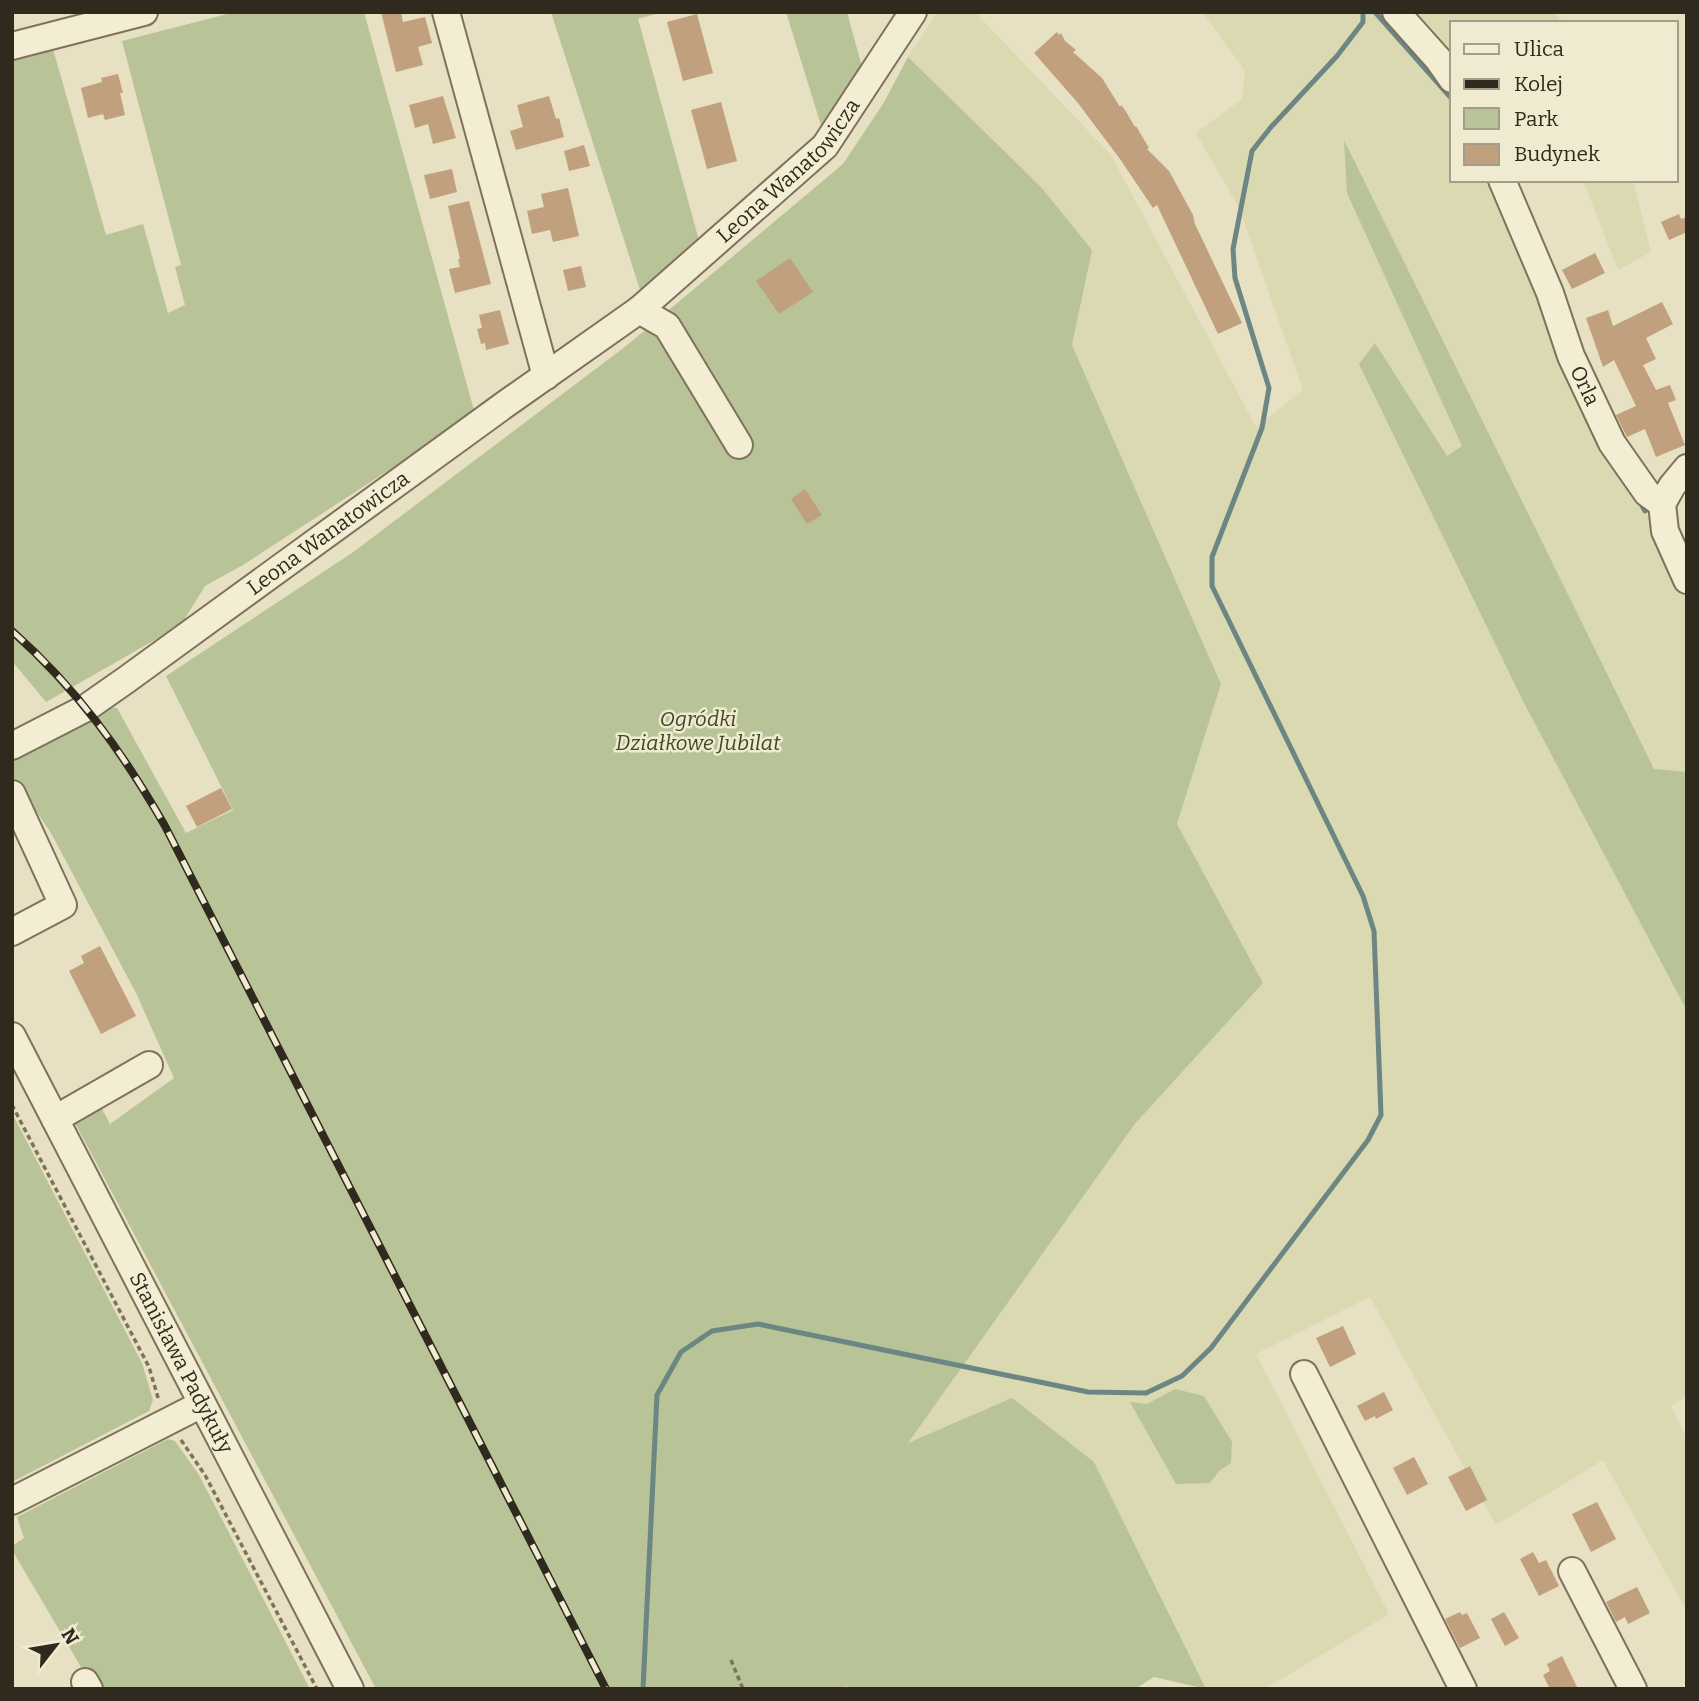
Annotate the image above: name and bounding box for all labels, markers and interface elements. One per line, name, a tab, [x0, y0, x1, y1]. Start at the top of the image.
legend	[1450, 21, 1678, 182]
text: Ulica	[1514, 36, 1564, 62]
text: Kolej	[1514, 71, 1563, 97]
street label: Leona Wanatowicza	[711, 93, 866, 248]
text: Park	[1514, 106, 1558, 132]
text: Budynek	[1514, 141, 1600, 167]
street label: Orla	[1564, 361, 1606, 410]
street label: Leona Wanatowicza	[242, 465, 415, 601]
park label: Ogródki Działkowe Jubilat	[616, 706, 781, 756]
street label: Stanisława Padykuły	[124, 1268, 239, 1459]
north arrow	[21, 1610, 91, 1680]
text: N	[57, 1624, 84, 1649]

